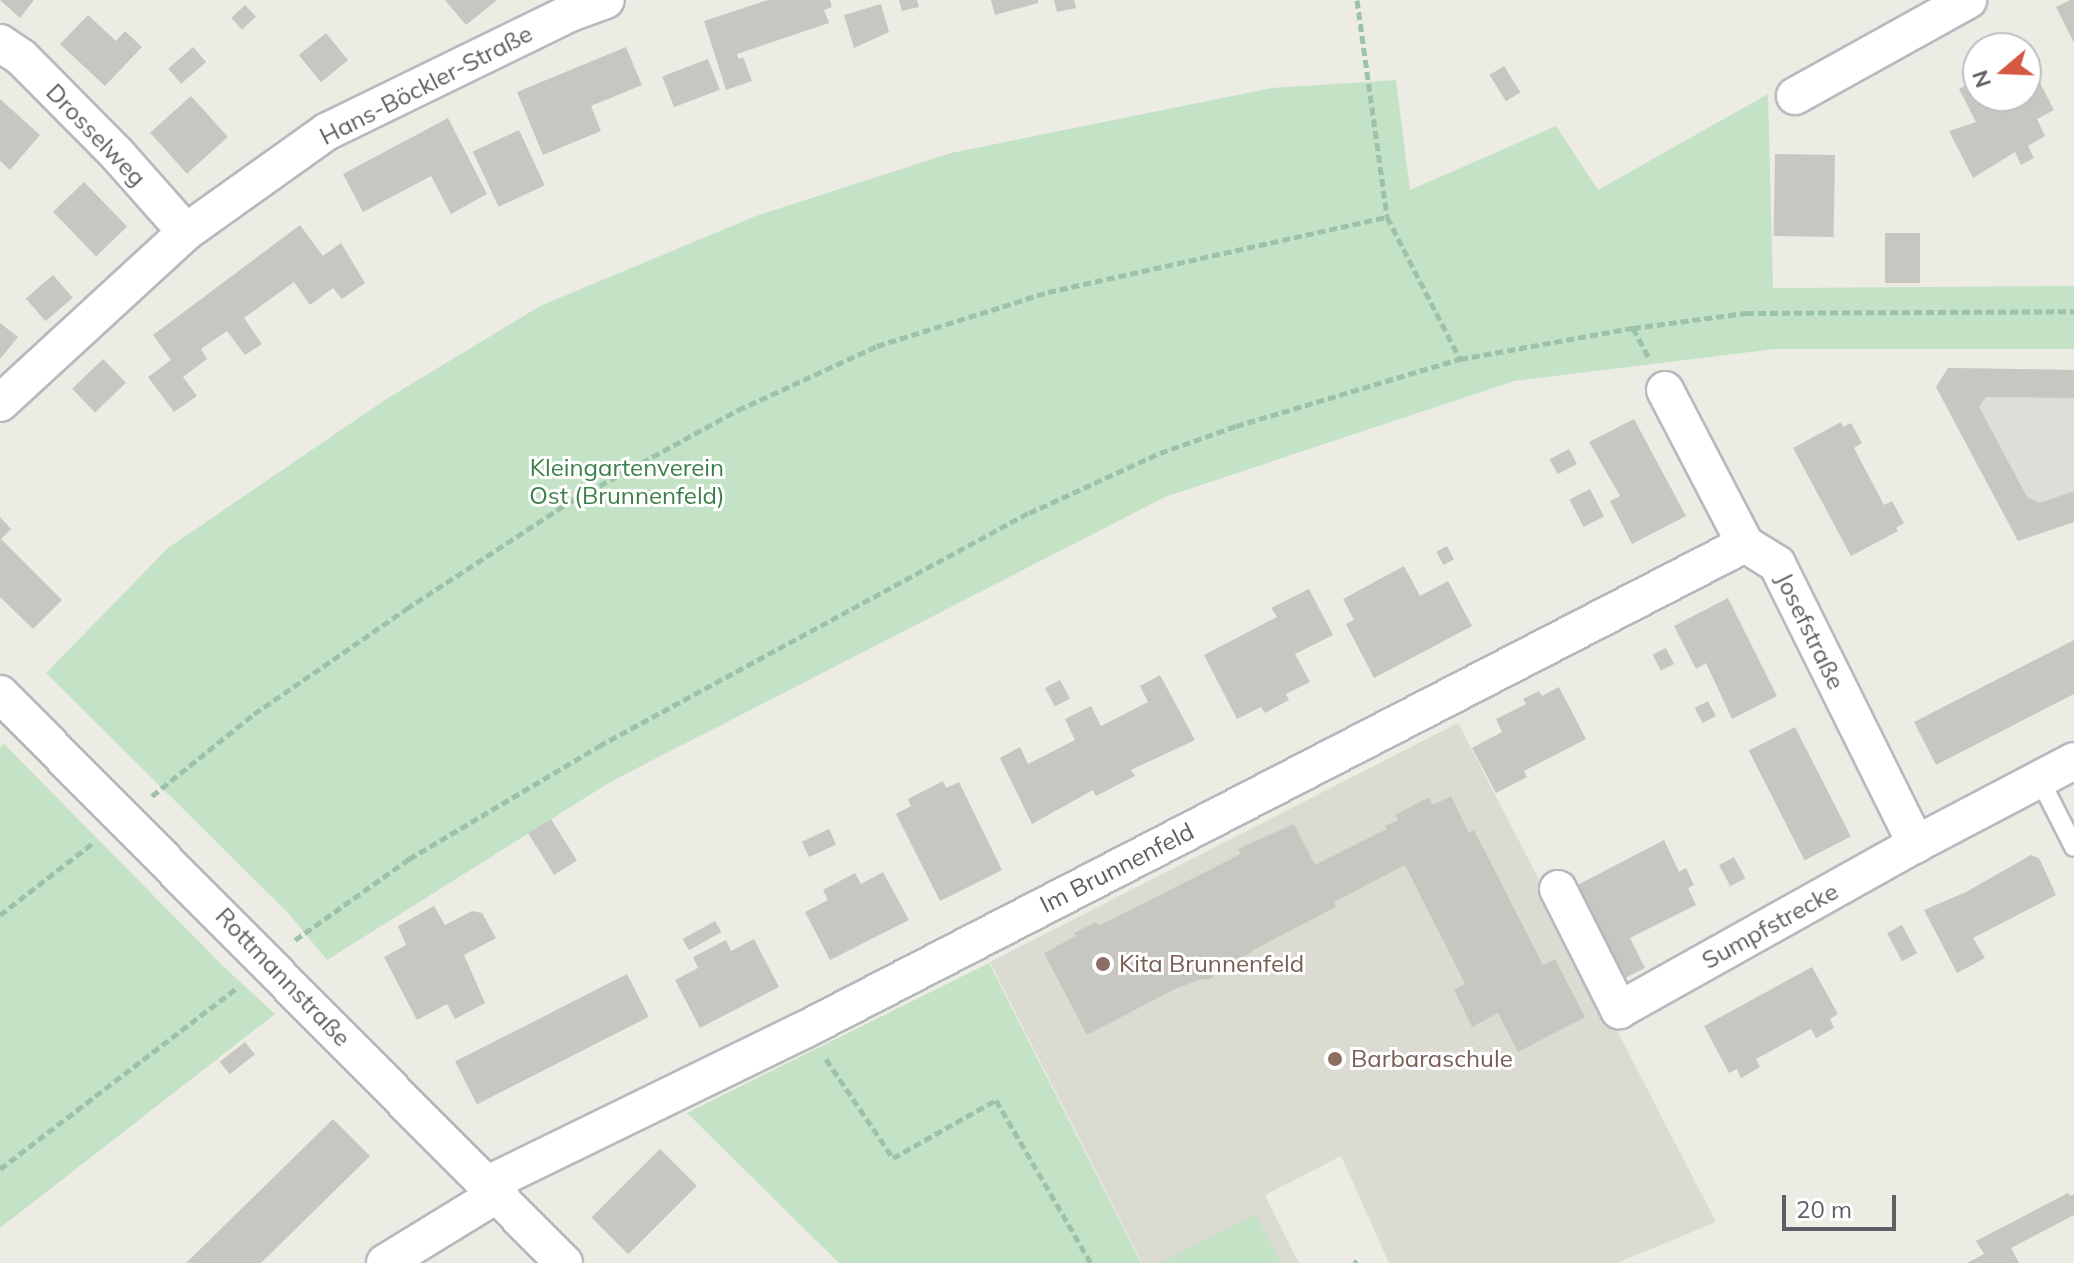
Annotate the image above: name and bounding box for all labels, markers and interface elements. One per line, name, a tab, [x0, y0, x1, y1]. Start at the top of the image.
street label: Hans-Böckler-Straße	[315, 19, 537, 151]
north arrow	[1962, 32, 2042, 112]
text: N	[1965, 67, 1997, 92]
street label: Drosselweg	[40, 78, 152, 192]
park label: Kleingartenverein Ost (Brunnenfeld)	[529, 454, 725, 510]
street label: Josefstraße	[1769, 568, 1851, 694]
street label: Im Brunnenfeld	[1035, 817, 1199, 919]
street label: Sumpfstrecke	[1697, 877, 1843, 975]
street label: Rottmannstraße	[210, 902, 356, 1052]
place label: Kita Brunnenfeld	[1119, 950, 1304, 978]
marker: Kita Brunnenfeld	[1094, 955, 1112, 973]
place label: Barbaraschule	[1351, 1045, 1513, 1073]
marker: Barbaraschule	[1326, 1050, 1344, 1068]
scale bar	[1786, 1179, 1900, 1229]
text: 20 m	[1796, 1194, 1852, 1224]

